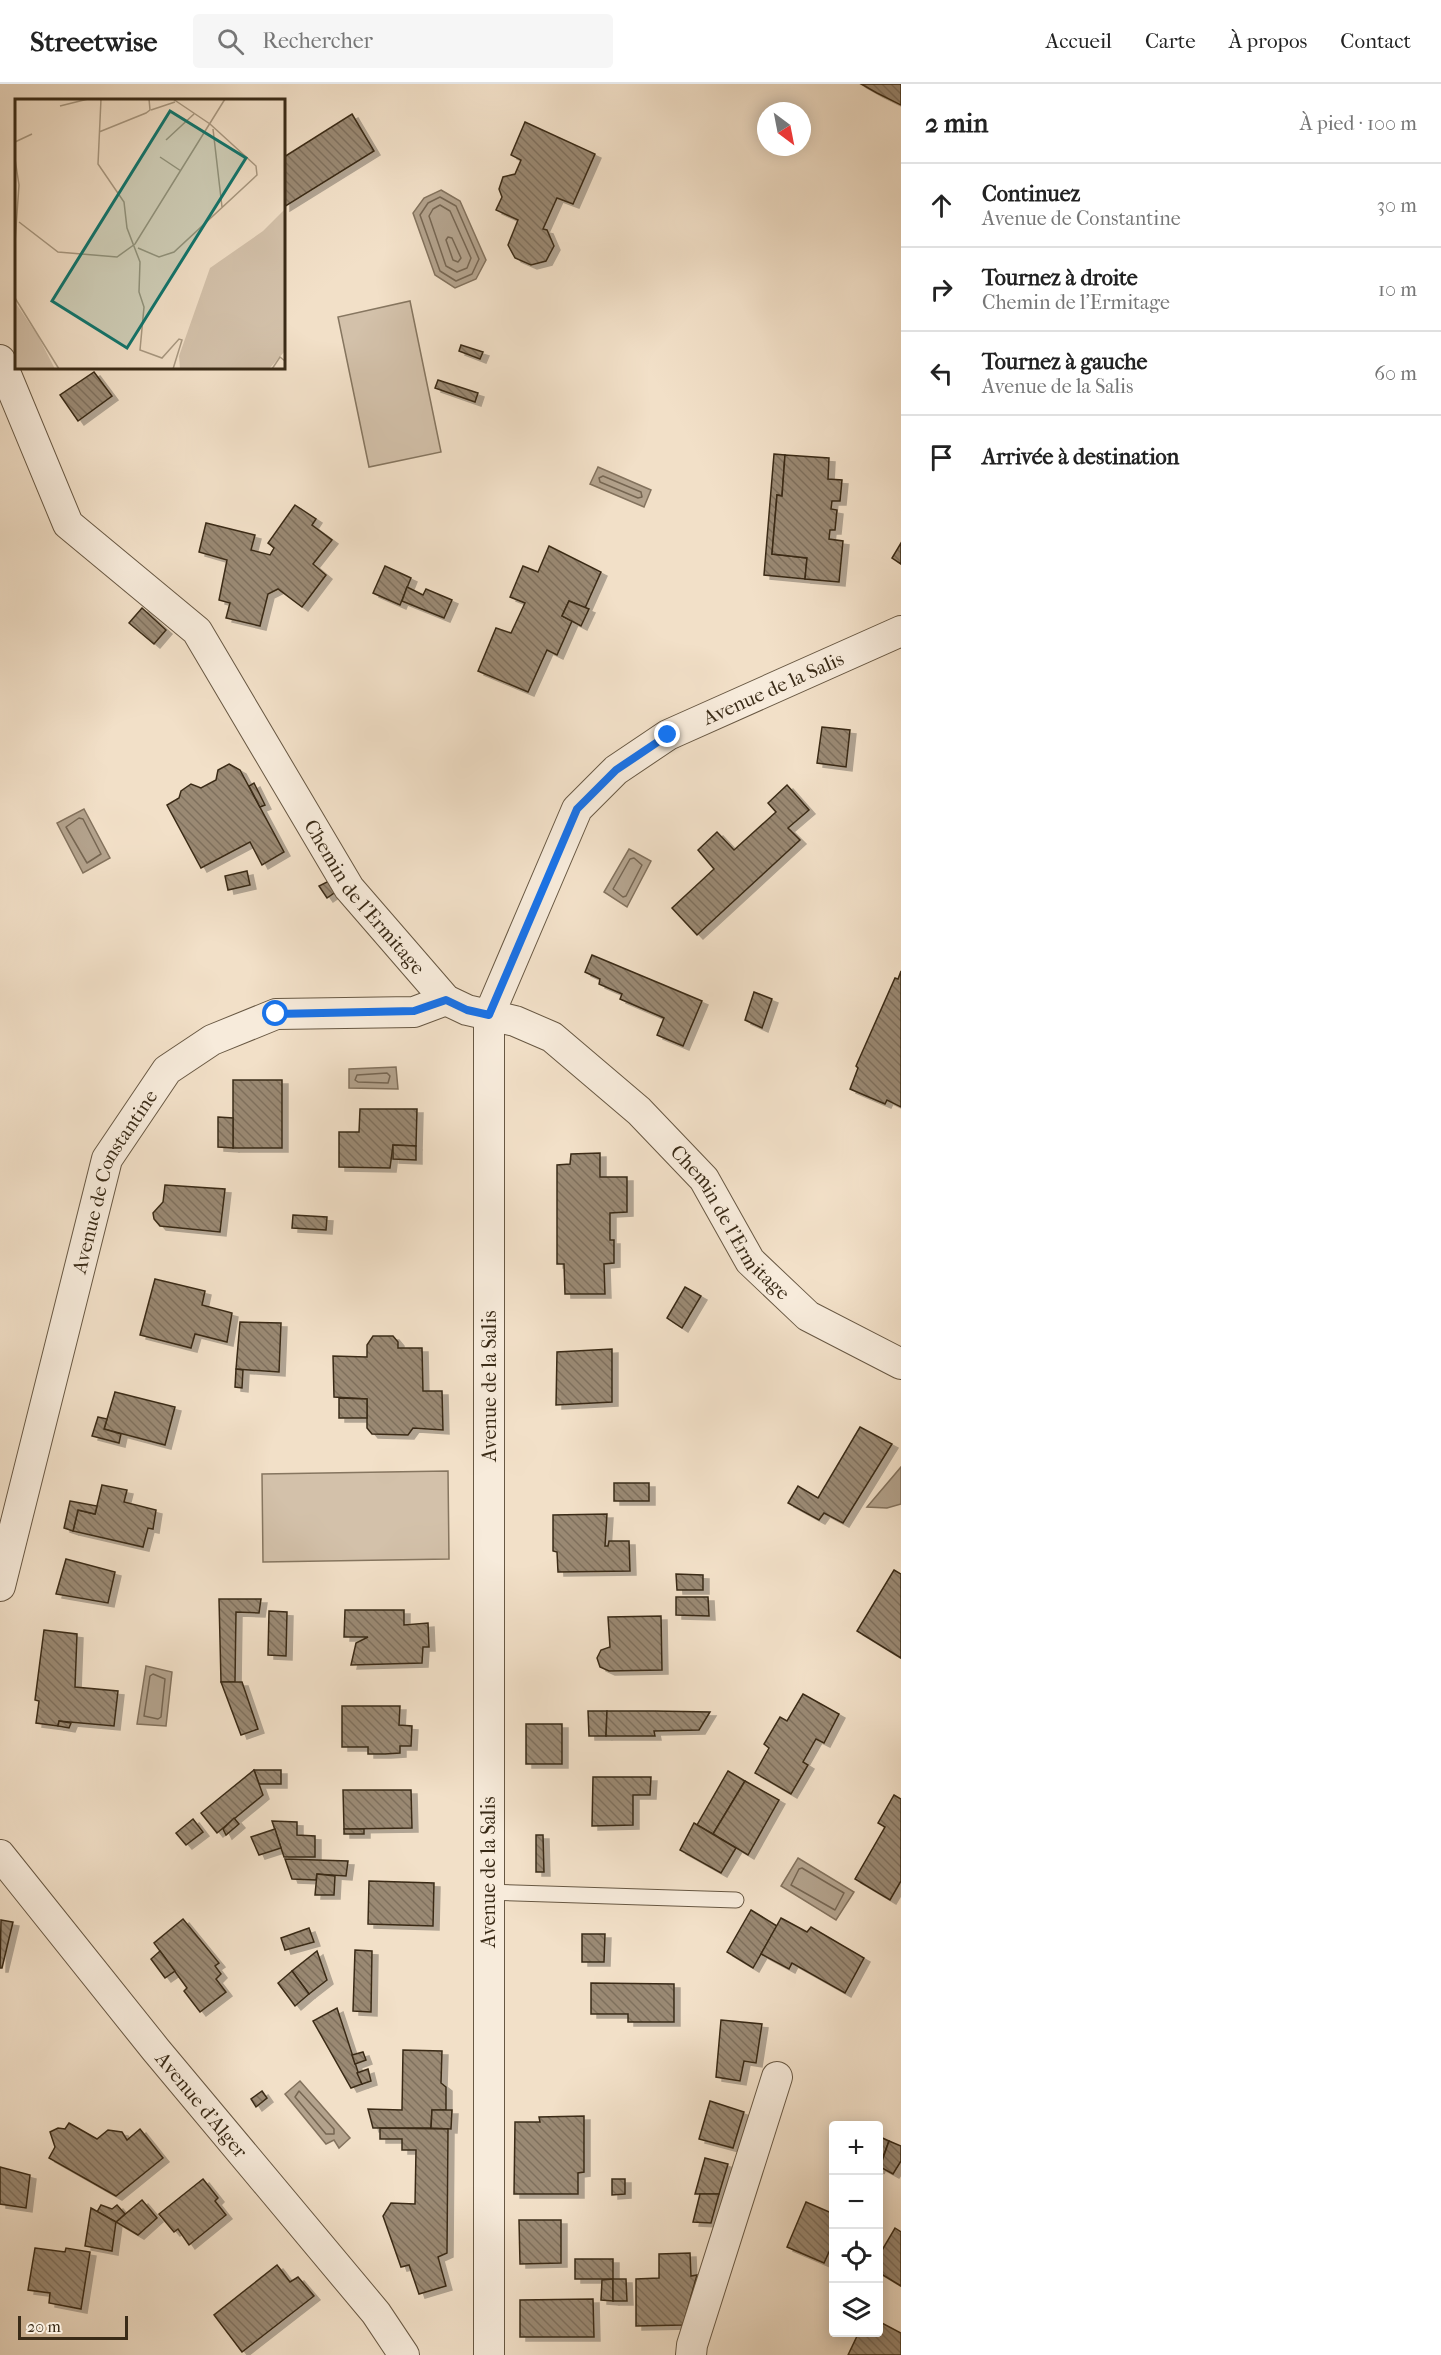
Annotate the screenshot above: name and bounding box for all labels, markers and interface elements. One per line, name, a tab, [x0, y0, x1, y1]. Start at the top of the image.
search box	[193, 14, 613, 68]
text: Streetwise	[30, 25, 157, 58]
icon: search	[214, 25, 247, 58]
text: Rechercher	[262, 28, 373, 54]
text: Accueil	[1046, 29, 1112, 53]
text: Carte	[1145, 29, 1196, 53]
text: À propos	[1229, 29, 1307, 53]
text: Contact	[1340, 29, 1411, 53]
inset map	[15, 99, 285, 369]
north arrow	[757, 102, 811, 156]
text: 2 min	[925, 108, 988, 139]
text: À pied · 100 m	[1300, 112, 1417, 135]
text: Continuez	[982, 181, 1080, 207]
icon: ahead	[925, 189, 958, 222]
text: 30 m	[1377, 194, 1417, 217]
text: Avenue de Constantine	[982, 207, 1181, 230]
text: Tournez à droite	[982, 265, 1138, 291]
icon: right	[925, 273, 958, 306]
text: 10 m	[1378, 278, 1417, 301]
text: Chemin de l'Ermitage	[982, 291, 1170, 314]
text: Tournez à gauche	[982, 349, 1147, 375]
icon: left	[925, 357, 958, 390]
text: 60 m	[1374, 362, 1417, 385]
text: Avenue de la Salis	[982, 375, 1133, 398]
icon: arrive	[925, 441, 958, 474]
text: Arrivée à destination	[982, 444, 1179, 470]
street label: Avenue de la Salis	[698, 647, 847, 730]
route end	[654, 721, 680, 747]
street label: Chemin de l'Ermitage	[300, 815, 430, 979]
route start	[262, 1000, 288, 1026]
street label: Avenue de Constantine	[67, 1085, 162, 1277]
street label: Chemin de l'Ermitage	[666, 1140, 795, 1305]
street label: Avenue de la Salis	[478, 1310, 501, 1463]
street label: Avenue de la Salis	[477, 1796, 500, 1949]
street label: Avenue d'Alger	[150, 2046, 253, 2163]
map controls	[829, 2121, 883, 2337]
button: +	[829, 2121, 883, 2175]
button: −	[829, 2175, 883, 2229]
button: locate	[829, 2229, 883, 2283]
button: layers	[829, 2283, 883, 2337]
scale bar	[18, 2313, 128, 2340]
text: 20 m	[27, 2317, 61, 2336]

